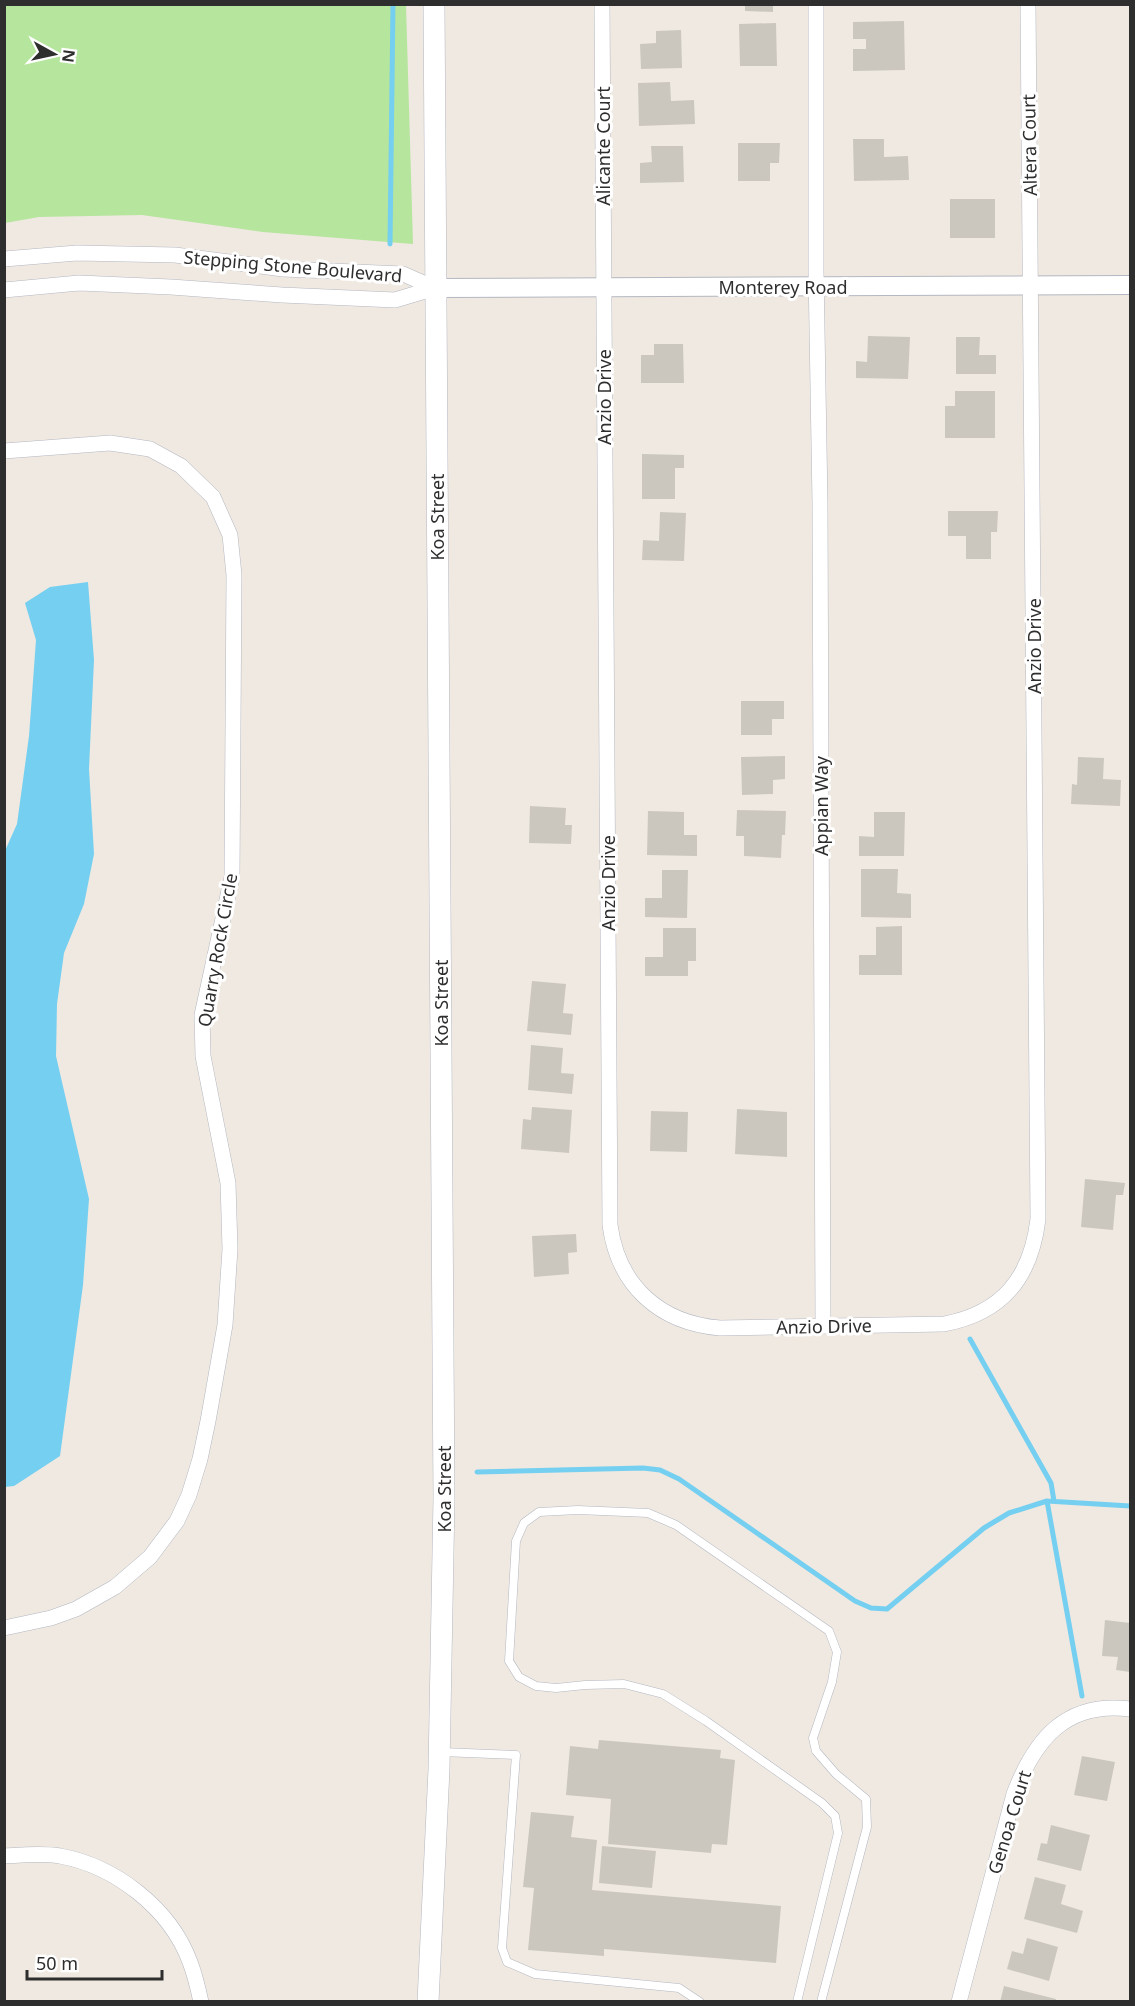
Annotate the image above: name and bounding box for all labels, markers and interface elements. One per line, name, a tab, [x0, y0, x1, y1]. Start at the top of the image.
north arrow	[24, 24, 84, 84]
text: N	[57, 48, 81, 64]
street label: Alicante Court	[591, 86, 615, 206]
street label: Altera Court	[1016, 93, 1042, 196]
street label: Stepping Stone Boulevard	[183, 245, 403, 287]
street label: Monterey Road	[719, 275, 847, 299]
street label: Anzio Drive	[592, 349, 616, 445]
street label: Koa Street	[425, 473, 449, 561]
street label: Anzio Drive	[1022, 598, 1046, 694]
street label: Appian Way	[809, 755, 833, 856]
street label: Anzio Drive	[596, 835, 620, 931]
street label: Quarry Rock Circle	[192, 871, 242, 1029]
street label: Koa Street	[429, 959, 453, 1047]
street label: Anzio Drive	[776, 1313, 872, 1339]
street label: Koa Street	[432, 1445, 456, 1533]
street label: Genoa Court	[982, 1767, 1036, 1877]
scale bar	[27, 1943, 162, 1981]
text: 50 m	[36, 1951, 78, 1975]

